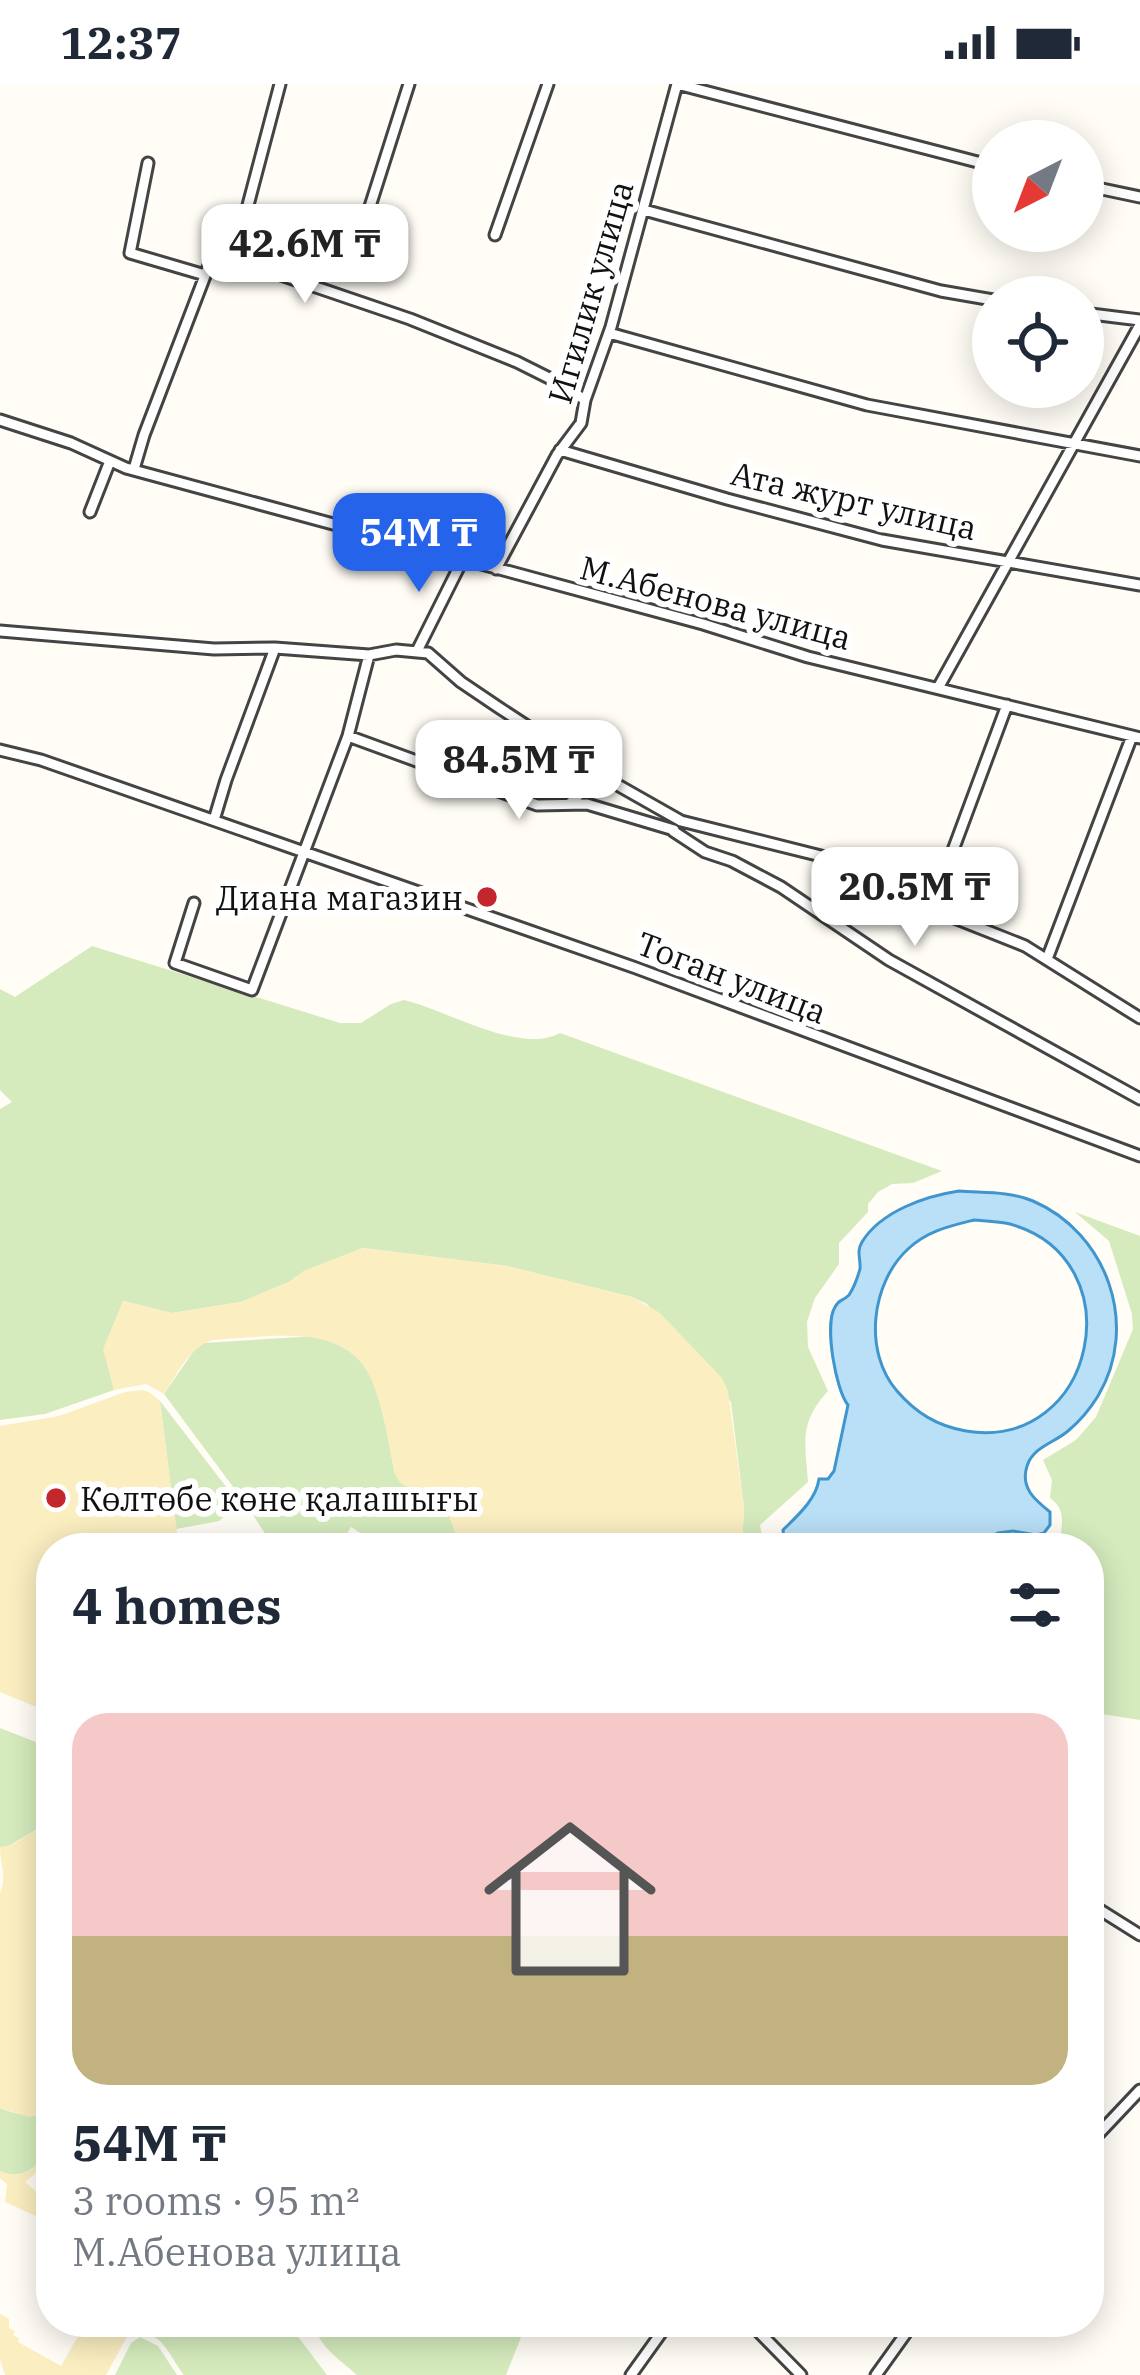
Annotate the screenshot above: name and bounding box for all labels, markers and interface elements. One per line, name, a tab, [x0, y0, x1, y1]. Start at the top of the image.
text: 12:37	[60, 13, 182, 71]
north arrow	[972, 120, 1104, 252]
map controls	[972, 120, 1104, 408]
street label: Игилик улица	[538, 175, 642, 409]
pin: 42.6M ₸	[194, 204, 416, 306]
text: 42.6M ₸	[228, 217, 382, 268]
button: locate	[972, 276, 1104, 408]
street label: Ата журт улица	[727, 451, 981, 549]
pin: 54M ₸	[335, 493, 503, 595]
text: 54M ₸	[360, 506, 478, 557]
street label: М.Абенова улица	[576, 545, 856, 659]
pin: 84.5M ₸	[408, 720, 630, 822]
text: 84.5M ₸	[442, 733, 596, 784]
pin: 20.5M ₸	[804, 847, 1026, 949]
text: 20.5M ₸	[838, 860, 992, 911]
place label: Диана магазин	[216, 876, 463, 919]
marker: Диана магазин	[474, 884, 500, 910]
street label: Тоган улица	[631, 921, 833, 1033]
place label: Көлтөбе көне қалашығы	[80, 1477, 479, 1520]
marker: Көлтөбе көне қалашығы	[43, 1485, 69, 1511]
text: 4 homes	[72, 1572, 282, 1638]
icon: filters	[1002, 1572, 1068, 1638]
icon: home	[462, 1791, 678, 2007]
text: 54M ₸	[72, 2109, 227, 2175]
text: 3 rooms · 95 m²	[72, 2175, 360, 2226]
text: М.Абенова улица	[72, 2226, 402, 2277]

